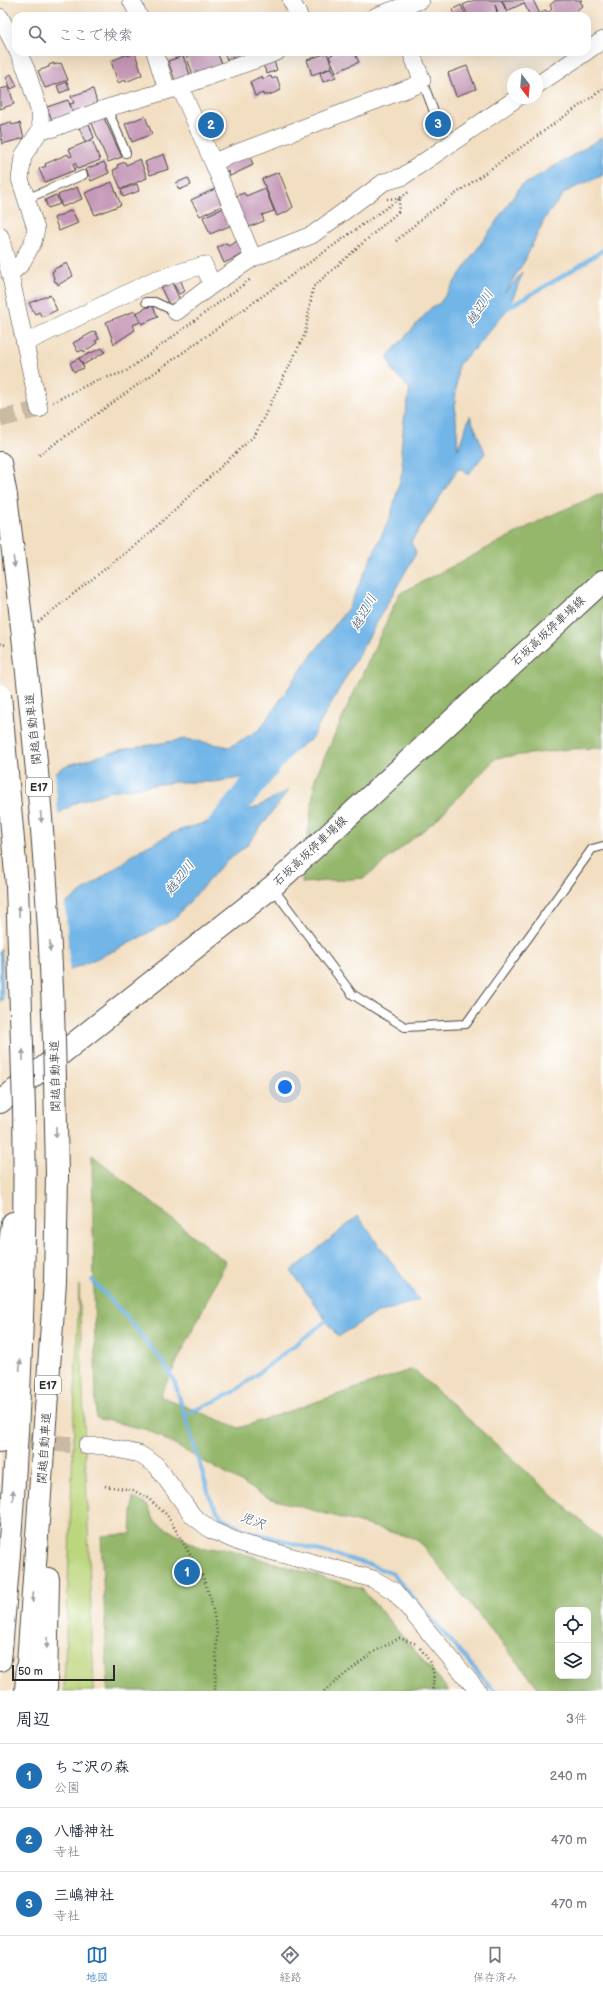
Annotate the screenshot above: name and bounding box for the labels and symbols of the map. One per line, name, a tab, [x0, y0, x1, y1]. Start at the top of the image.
north arrow	[507, 68, 543, 104]
pin: 3	[425, 109, 451, 139]
pin: 2	[198, 110, 224, 140]
water label: 越辺川	[462, 287, 497, 329]
one-way arrow	[11, 556, 18, 568]
water label: 越辺川	[347, 592, 380, 634]
street label: 石坂高坂停車場線	[508, 593, 589, 670]
street label: 関越自動車道	[22, 692, 45, 766]
road number: E17	[26, 778, 52, 796]
one-way arrow	[38, 811, 45, 823]
street label: 石坂高坂停車場線	[270, 813, 351, 890]
water label: 越辺川	[161, 857, 198, 899]
one-way arrow	[15, 905, 22, 917]
one-way arrow	[46, 940, 53, 952]
street label: 関越自動車道	[47, 1040, 64, 1112]
one-way arrow	[20, 1049, 27, 1061]
your location	[275, 1077, 295, 1097]
one-way arrow	[53, 1126, 59, 1139]
one-way arrow	[17, 1359, 24, 1371]
road number: E17	[35, 1376, 61, 1394]
street label: 関越自動車道	[35, 1412, 54, 1484]
one-way arrow	[10, 1488, 16, 1501]
water label: 児沢	[238, 1509, 269, 1533]
pin: 1	[174, 1557, 200, 1587]
one-way arrow	[30, 1591, 37, 1603]
one-way arrow	[44, 1637, 50, 1650]
scale bar	[12, 1663, 115, 1682]

